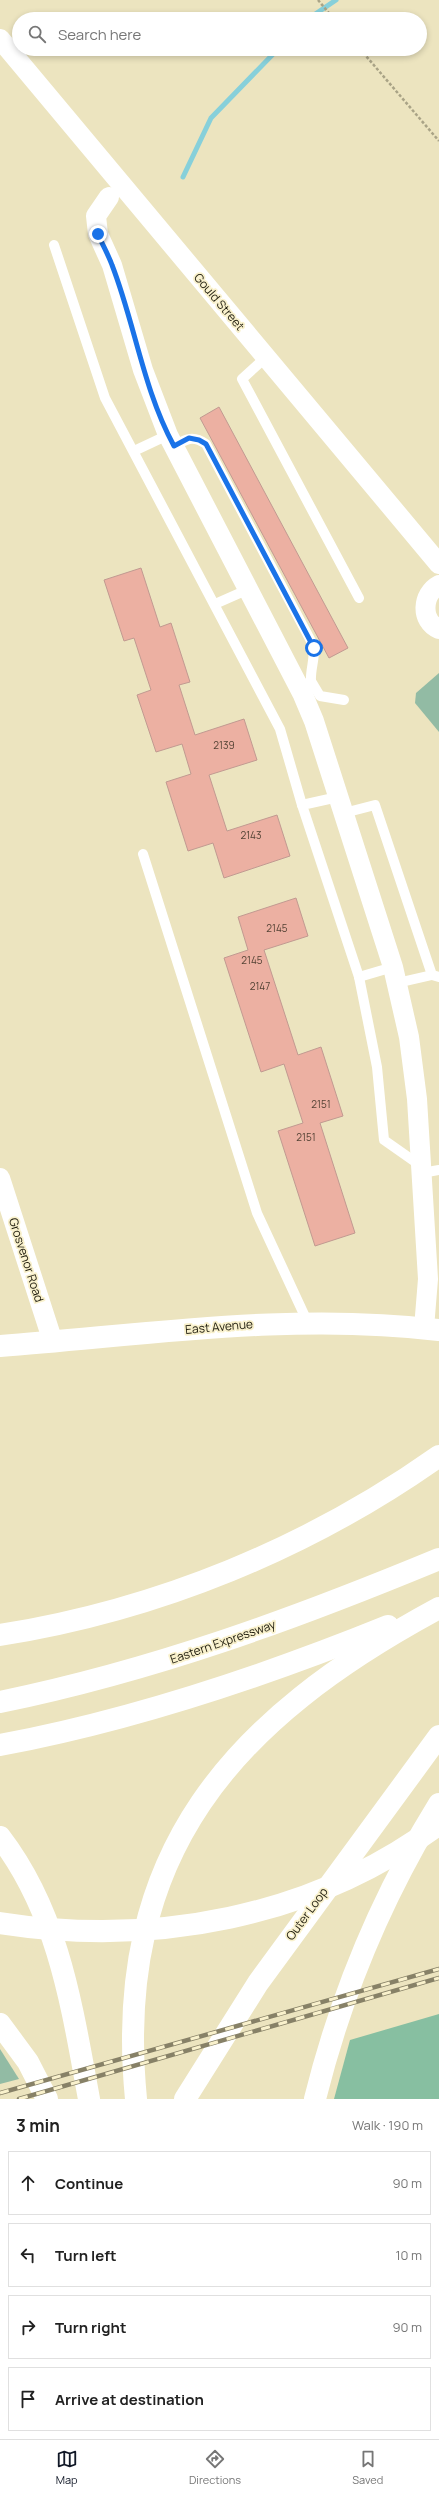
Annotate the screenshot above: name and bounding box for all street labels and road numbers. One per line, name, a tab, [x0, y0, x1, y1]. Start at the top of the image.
street label: Gould Street	[190, 269, 249, 334]
street label: Grosvenor Road	[5, 1215, 48, 1304]
street label: East Avenue	[184, 1315, 254, 1338]
street label: Eastern Expressway	[168, 1615, 279, 1668]
street label: Outer Loop	[282, 1884, 332, 1944]

